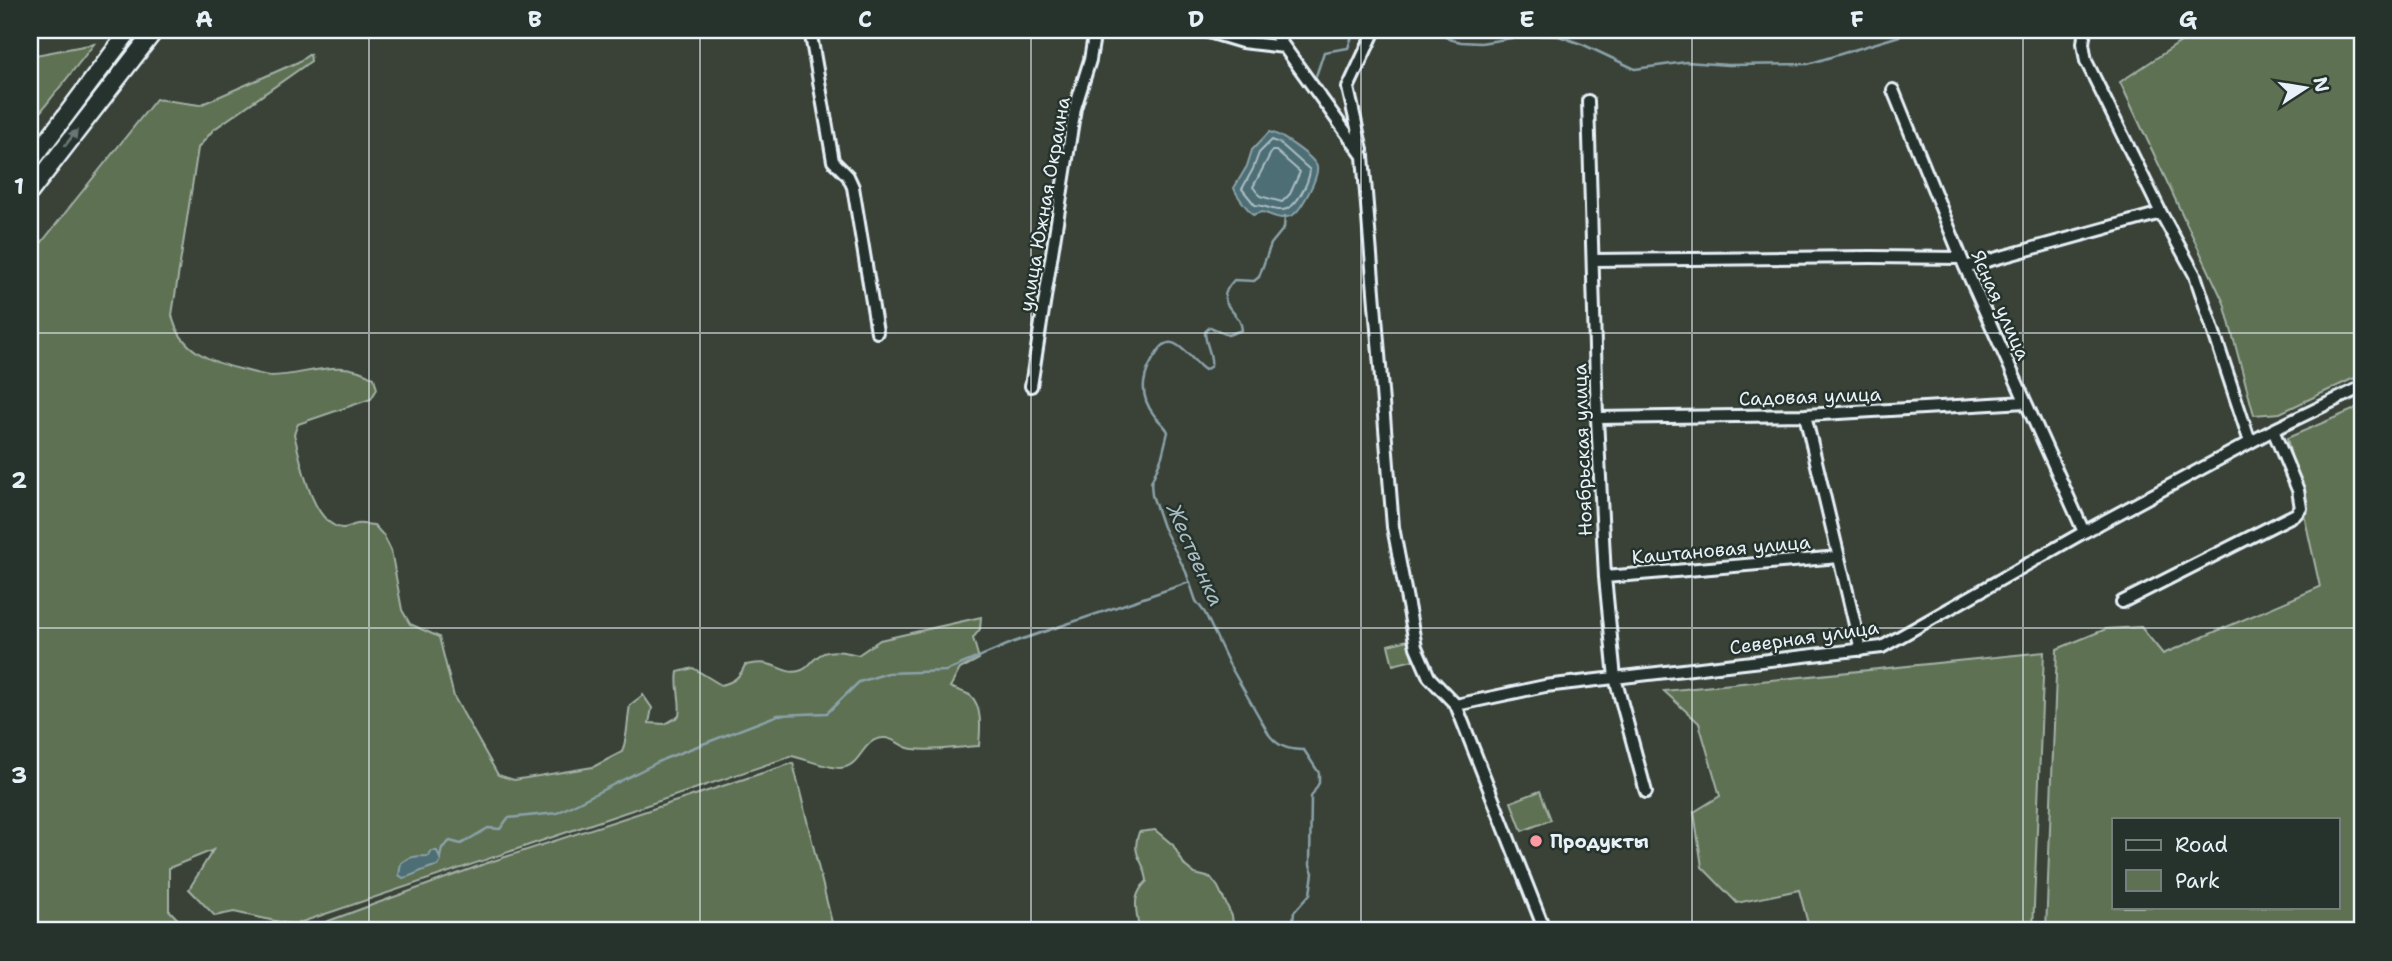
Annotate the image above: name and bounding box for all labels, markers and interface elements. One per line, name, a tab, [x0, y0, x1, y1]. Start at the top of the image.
text: A	[195, 4, 213, 34]
text: B	[528, 4, 542, 34]
text: C	[858, 4, 872, 34]
text: D	[1188, 4, 1204, 34]
text: E	[1519, 4, 1535, 34]
text: F	[1850, 4, 1864, 34]
text: G	[2179, 4, 2198, 34]
north arrow	[2270, 52, 2340, 122]
text: N	[2307, 75, 2335, 95]
street label: улица Южная Окраина	[1013, 95, 1076, 313]
one-way arrow	[64, 129, 78, 147]
text: 1	[14, 171, 24, 201]
street label: Ясная улица	[1965, 246, 2036, 364]
street label: Ноябрьская улица	[1567, 363, 1598, 537]
street label: Садовая улица	[1738, 382, 1882, 411]
text: 2	[11, 465, 27, 495]
water label: Жественка	[1159, 498, 1230, 611]
street label: Каштановая улица	[1631, 529, 1812, 570]
street label: Северная улица	[1728, 615, 1880, 660]
text: 3	[11, 760, 27, 790]
legend	[2112, 818, 2340, 908]
place label: Продукты	[1550, 829, 1649, 854]
text: Road	[2175, 831, 2228, 859]
marker: Продукты	[1528, 833, 1544, 849]
text: Park	[2175, 867, 2220, 895]

